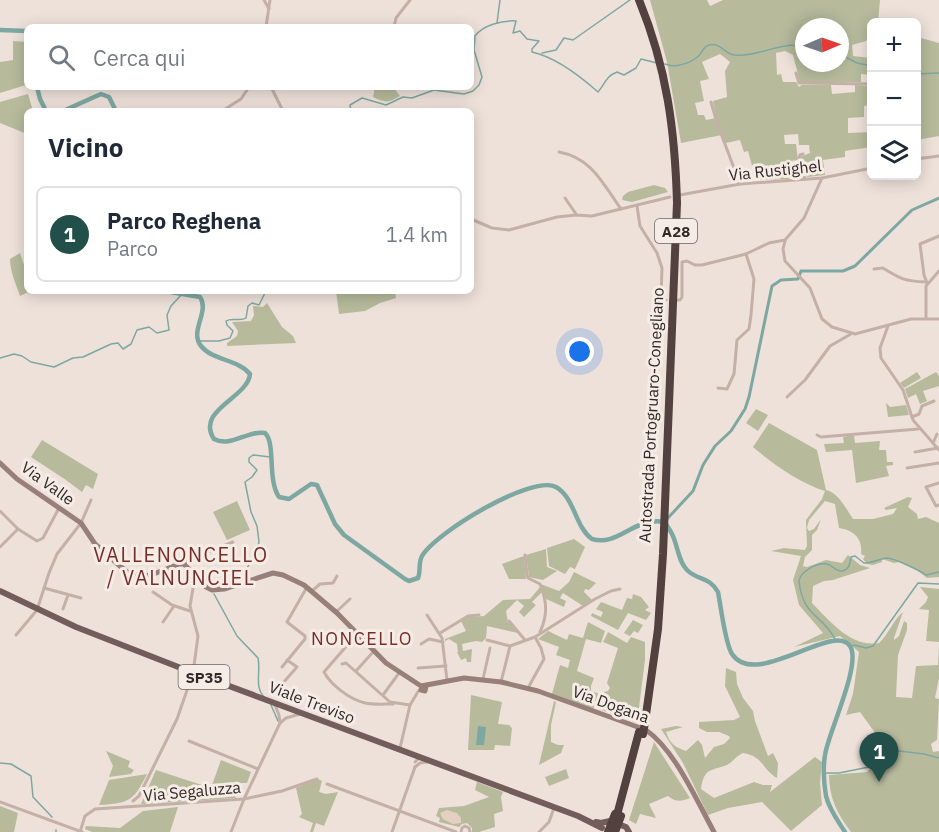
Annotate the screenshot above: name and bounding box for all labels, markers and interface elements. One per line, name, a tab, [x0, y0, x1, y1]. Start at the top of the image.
north arrow	[795, 18, 849, 72]
map controls	[867, 18, 921, 180]
button: +	[867, 18, 921, 72]
search box	[24, 24, 474, 90]
icon: search	[45, 41, 78, 74]
text: Cerca qui	[93, 43, 185, 72]
button: −	[867, 72, 921, 126]
button: layers	[867, 126, 921, 180]
text: Vicino	[48, 130, 123, 164]
street label: Via Rustighel	[728, 155, 822, 185]
text: Parco Reghena	[107, 206, 261, 235]
road number: A28	[655, 219, 697, 243]
text: 1	[64, 221, 76, 248]
text: 1.4 km	[386, 221, 448, 248]
text: Parco	[107, 235, 158, 262]
street label: Autostrada Portogruaro-Conegliano	[634, 287, 668, 543]
your location	[565, 337, 594, 366]
street label: Via Valle	[17, 457, 79, 509]
district label: VALLENONCELLO / VALNUNCIEL	[93, 541, 269, 591]
district label: NONCELLO	[311, 627, 413, 650]
road number: SP35	[178, 665, 230, 689]
street label: Viale Treviso	[266, 676, 358, 728]
street label: Via Dogana	[570, 681, 653, 727]
pin: 1	[860, 732, 898, 782]
street label: Via Segaluzza	[142, 777, 242, 805]

